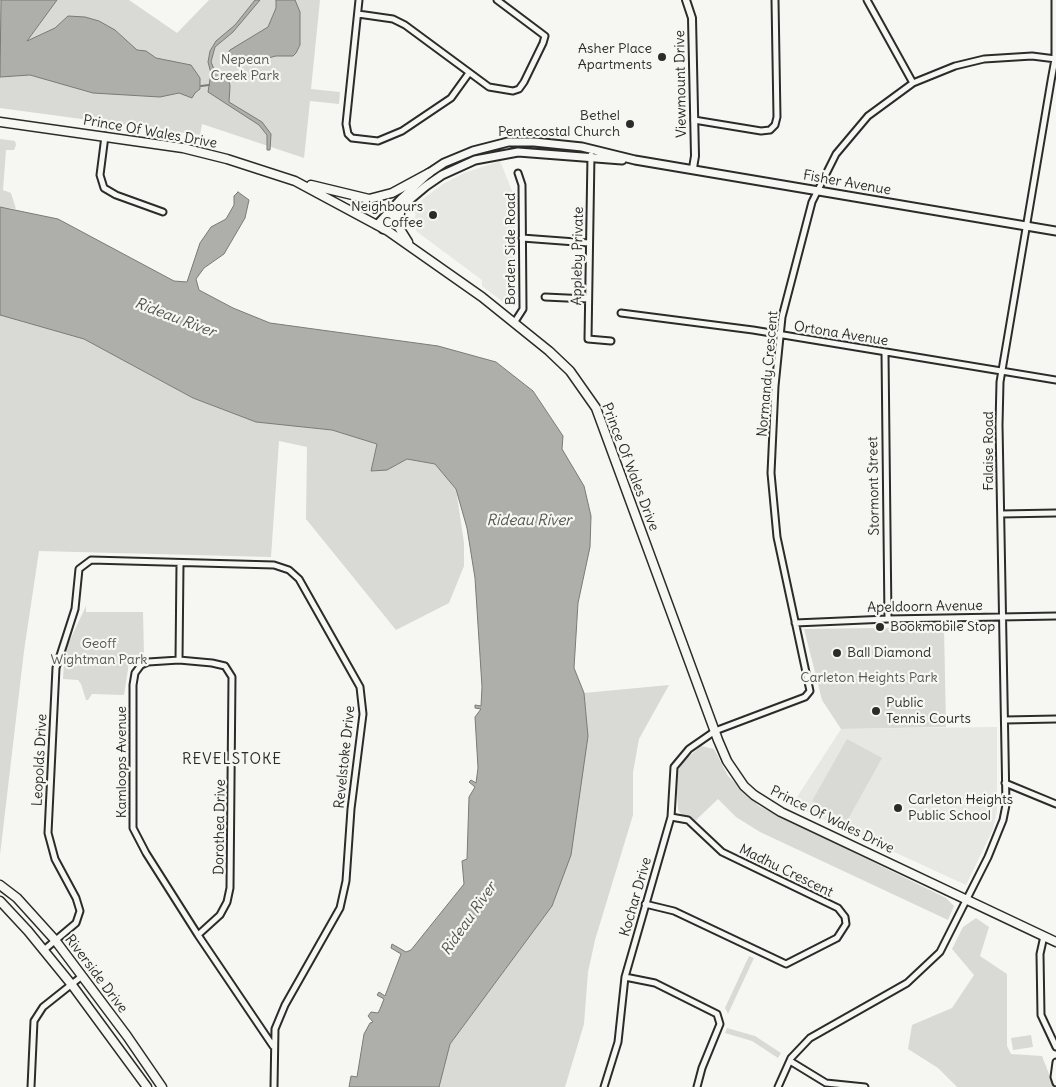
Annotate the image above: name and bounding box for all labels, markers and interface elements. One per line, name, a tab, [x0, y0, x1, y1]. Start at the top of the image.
street label: Viewmount Drive	[672, 30, 690, 138]
place label: Asher Place Apartments	[578, 41, 652, 74]
marker: Asher Place Apartments	[656, 51, 668, 63]
park label: Nepean Creek Park	[211, 52, 279, 84]
place label: Bethel Pentecostal Church	[498, 108, 620, 140]
street label: Prince Of Wales Drive	[82, 112, 218, 152]
marker: Bethel Pentecostal Church	[624, 118, 636, 130]
street label: Fisher Avenue	[802, 167, 892, 199]
street label: Borden Side Road	[503, 193, 519, 305]
place label: Neighbours Coffee	[351, 199, 423, 232]
street label: Appleby Private	[569, 206, 587, 306]
marker: Neighbours Coffee	[427, 209, 439, 221]
water label: Rideau River	[132, 294, 218, 342]
street label: Normandy Crescent	[754, 310, 782, 438]
street label: Ortona Avenue	[793, 318, 889, 350]
street label: Prince Of Wales Drive	[598, 401, 662, 533]
street label: Falaise Road	[981, 411, 997, 491]
street label: Stormont Street	[865, 436, 883, 536]
water label: Rideau River	[487, 512, 571, 530]
street label: Apeldoorn Avenue	[867, 598, 983, 616]
place label: Bookmobile Stop	[890, 619, 995, 635]
marker: Bookmobile Stop	[874, 621, 886, 633]
park label: Geoff Wightman Park	[51, 636, 147, 669]
place label: Ball Diamond	[847, 645, 931, 661]
marker: Ball Diamond	[831, 647, 843, 659]
park label: Carleton Heights Park	[800, 670, 938, 686]
place label: Public Tennis Courts	[886, 695, 971, 728]
street label: Revelstoke Drive	[331, 705, 359, 809]
marker: Public Tennis Courts	[870, 705, 882, 717]
street label: Kamloops Avenue	[114, 706, 130, 818]
street label: Leopolds Drive	[29, 713, 51, 807]
district label: REVELSTOKE	[181, 751, 283, 769]
street label: Dorothea Drive	[211, 779, 229, 875]
street label: Prince Of Wales Drive	[767, 783, 897, 857]
place label: Carleton Heights Public School	[908, 792, 1013, 824]
marker: Carleton Heights Public School	[892, 802, 904, 814]
street label: Madhu Crescent	[736, 841, 836, 901]
street label: Kochar Drive	[617, 855, 655, 939]
water label: Rideau River	[437, 879, 501, 959]
street label: Riverside Drive	[61, 932, 131, 1016]

